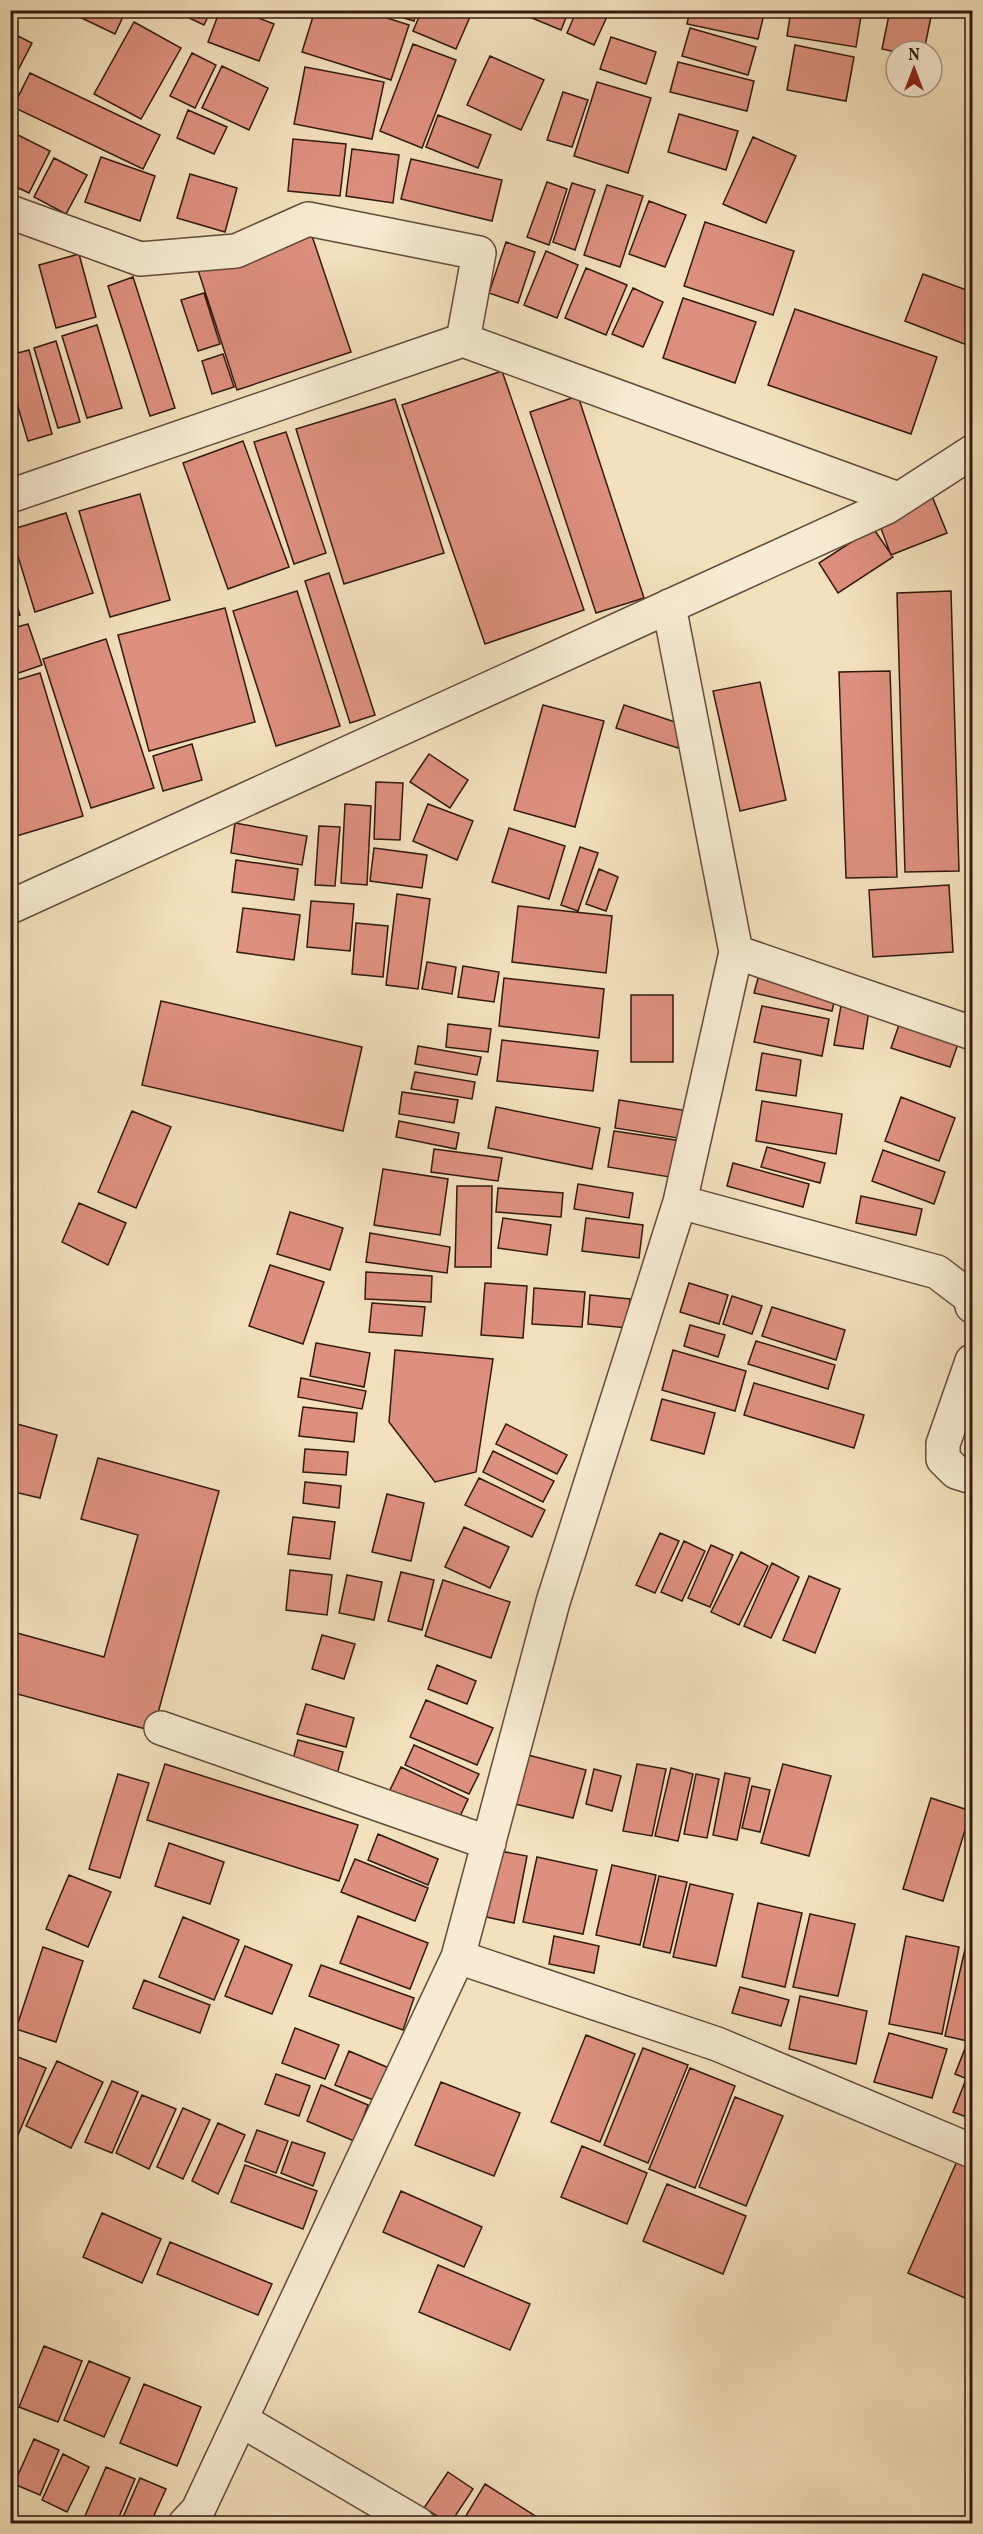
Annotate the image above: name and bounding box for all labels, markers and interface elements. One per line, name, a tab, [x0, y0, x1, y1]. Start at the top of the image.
north arrow	[884, 39, 944, 99]
text: N	[908, 45, 920, 67]

